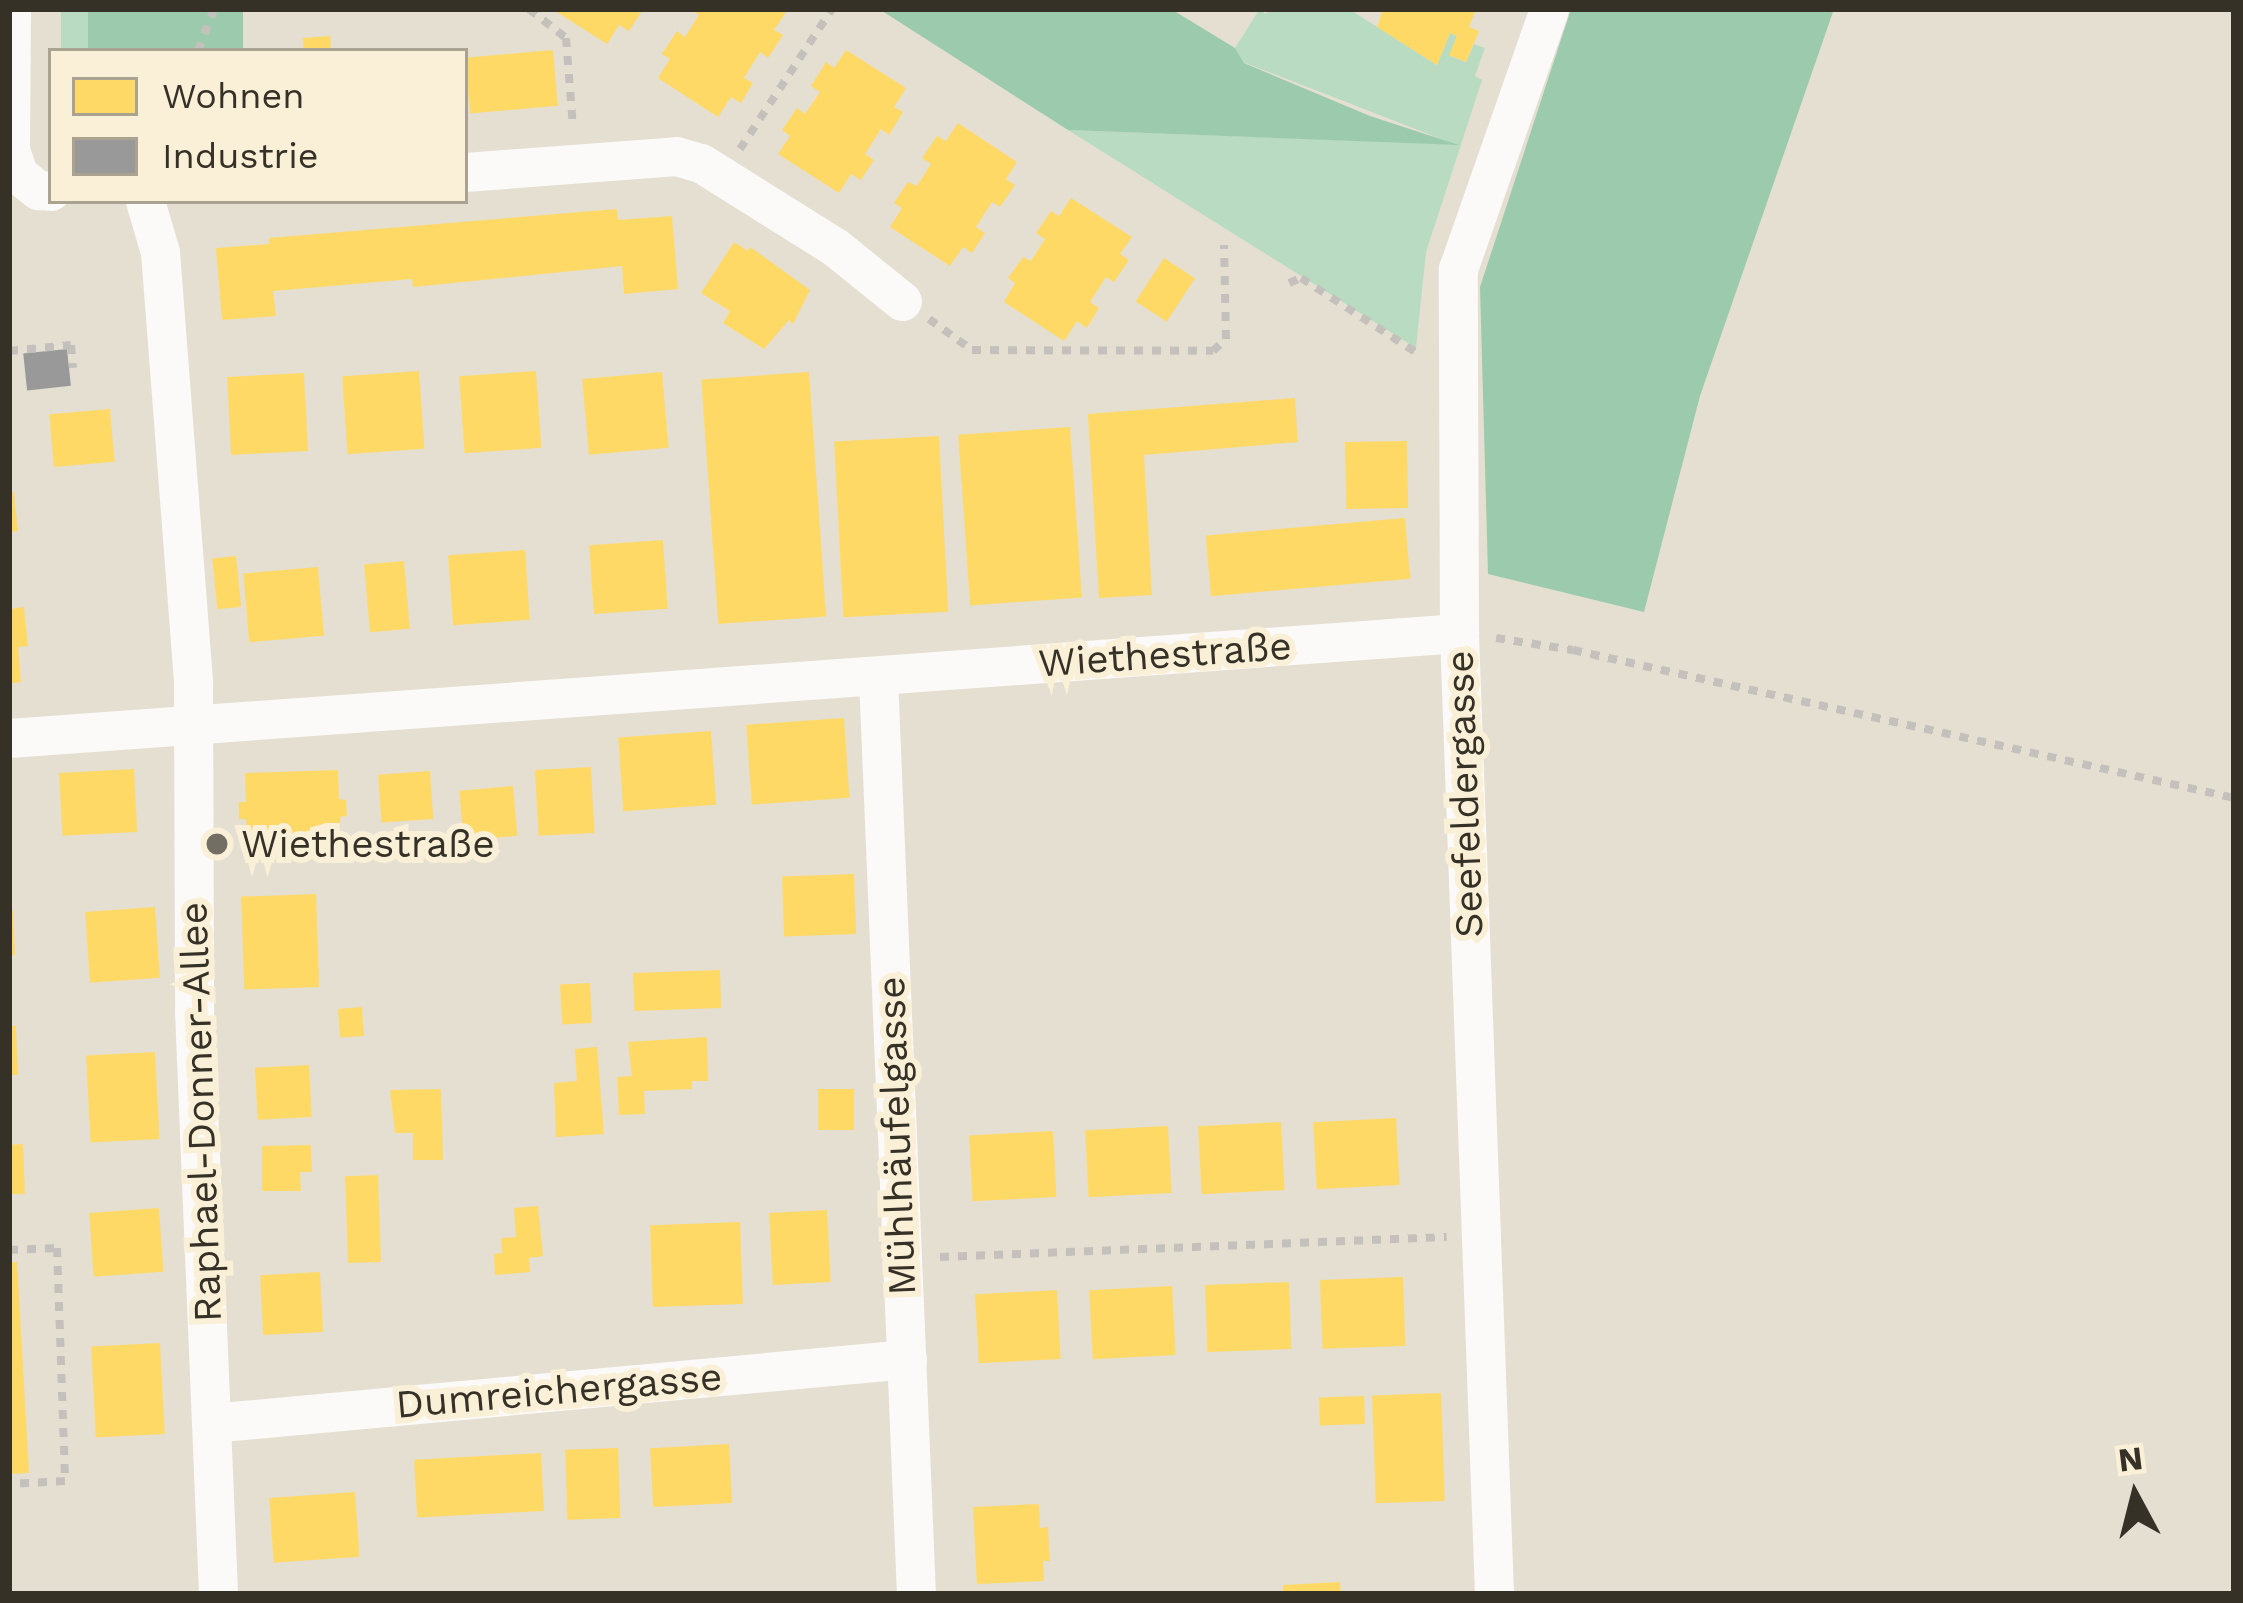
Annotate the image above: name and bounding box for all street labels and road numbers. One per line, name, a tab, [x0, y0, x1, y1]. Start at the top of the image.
street label: Wiethestraße	[1037, 623, 1293, 687]
street label: Seefeldergasse	[1437, 650, 1493, 938]
street label: Raphael-Donner-Allee	[170, 901, 232, 1323]
street label: Mühlhäufelgasse	[868, 976, 926, 1296]
street label: Dumreichergasse	[394, 1353, 724, 1429]

